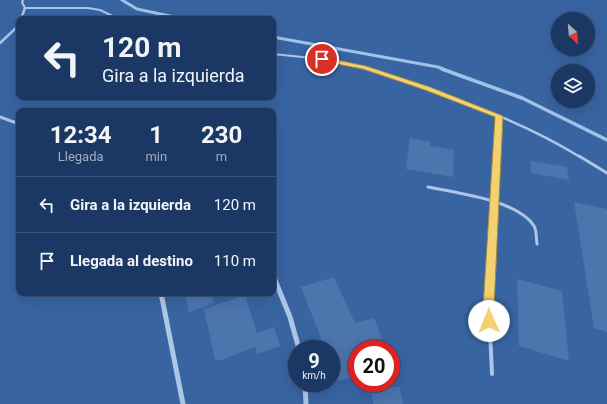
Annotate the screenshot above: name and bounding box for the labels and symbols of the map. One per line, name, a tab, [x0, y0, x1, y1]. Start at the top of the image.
north arrow	[551, 12, 595, 56]
pin	[305, 42, 339, 76]
position arrow	[468, 300, 510, 342]
speed limit sign: 20	[348, 340, 400, 392]

